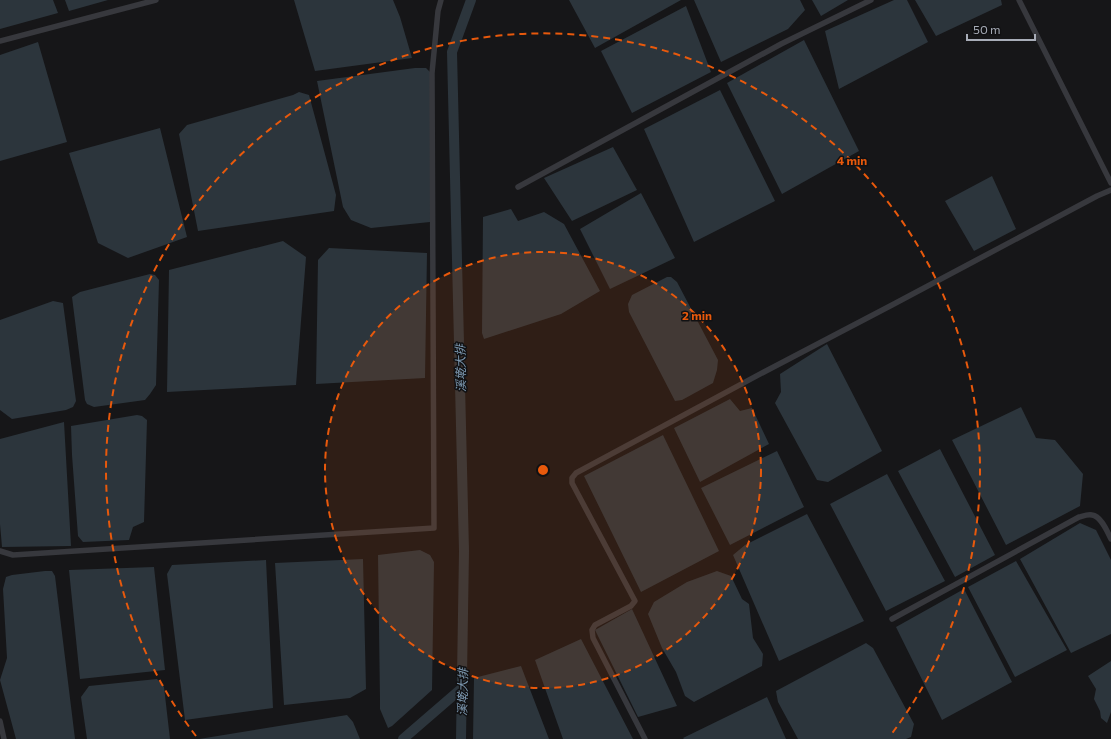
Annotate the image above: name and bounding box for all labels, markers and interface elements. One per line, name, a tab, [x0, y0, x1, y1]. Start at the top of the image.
scale bar	[967, 16, 1035, 42]
text: 50 m	[973, 22, 1001, 36]
text: 4 min	[837, 153, 867, 167]
text: 2 min	[682, 308, 712, 322]
water label: 溪墘大排	[453, 342, 467, 392]
centre of rings	[536, 463, 550, 477]
water label: 溪墘大排	[455, 666, 469, 716]

